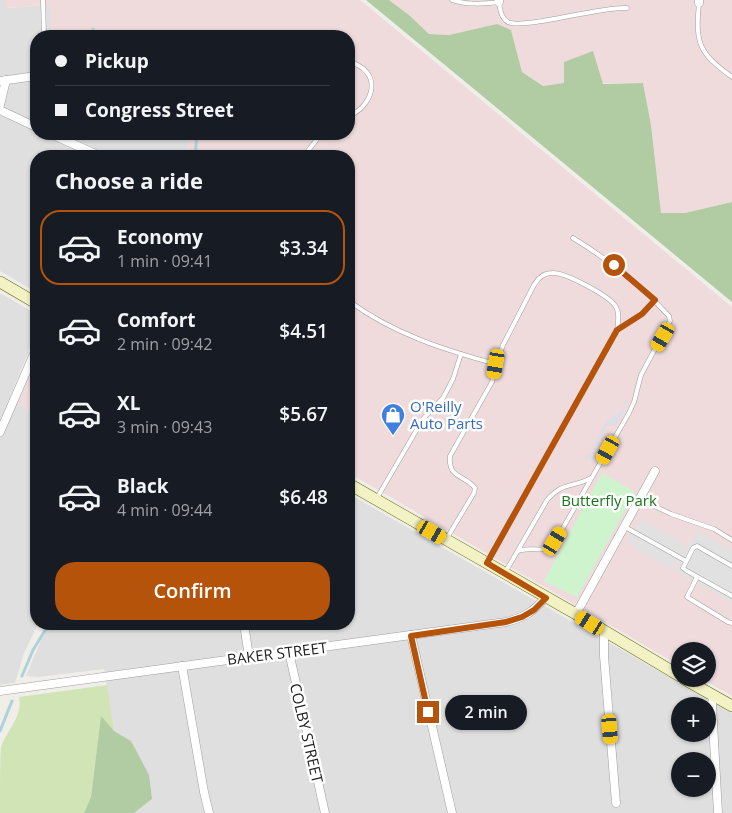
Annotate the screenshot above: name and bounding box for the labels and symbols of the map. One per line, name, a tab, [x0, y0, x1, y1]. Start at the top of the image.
route start	[603, 254, 625, 276]
car	[649, 320, 676, 354]
car	[486, 348, 505, 380]
place label: O'Reilly Auto Parts	[410, 396, 483, 433]
shop icon: O'Reilly Auto Parts	[380, 402, 406, 436]
car	[594, 433, 621, 467]
park label: Butterfly Park	[561, 490, 657, 510]
car	[415, 518, 448, 546]
car	[540, 524, 569, 558]
car	[573, 609, 606, 637]
street label: BAKER STREET	[226, 637, 329, 669]
street label: COLBY STREET	[286, 681, 328, 785]
callout: 2 min	[446, 694, 528, 730]
route end	[417, 701, 439, 723]
car	[601, 713, 618, 745]

